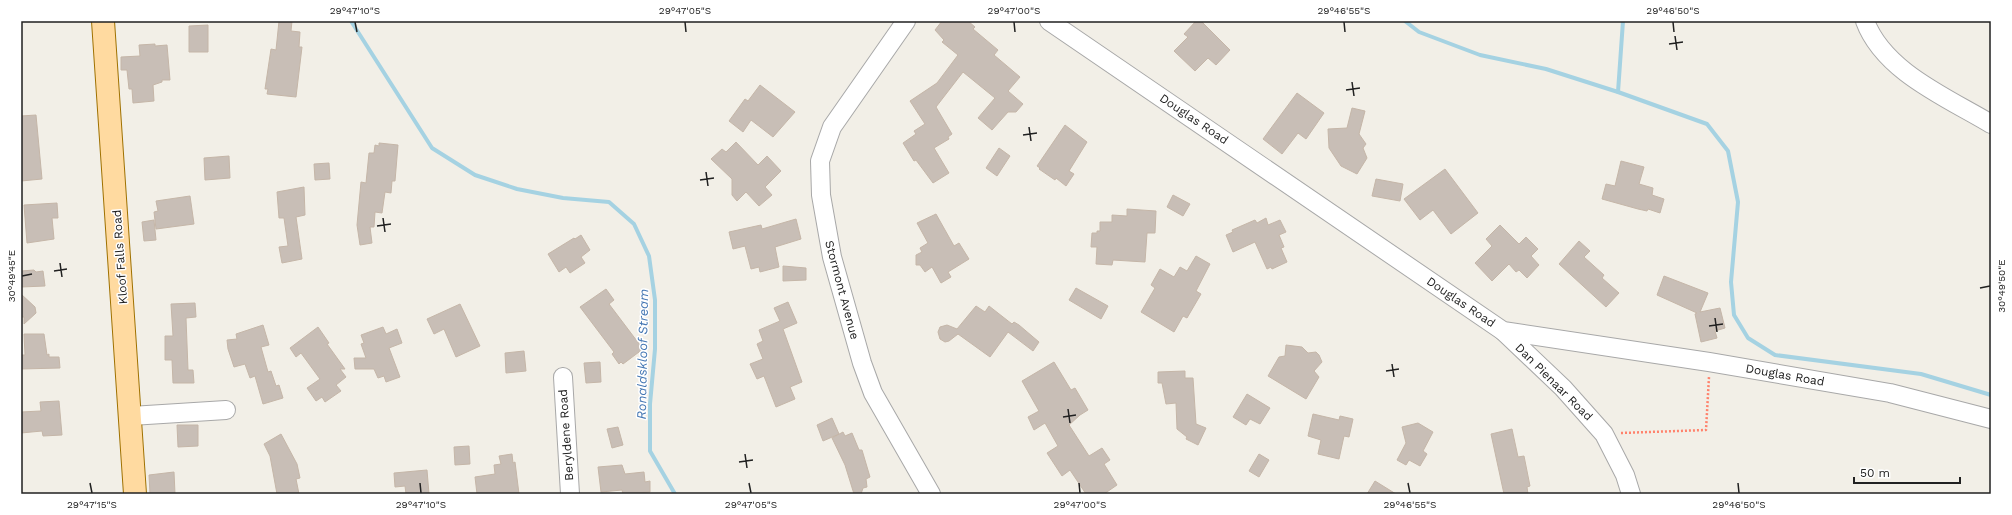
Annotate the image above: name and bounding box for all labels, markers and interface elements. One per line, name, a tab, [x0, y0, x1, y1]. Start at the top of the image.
text: 29°47'10"S	[330, 5, 380, 16]
text: 29°47'05"S	[659, 5, 711, 16]
text: 29°47'00"S	[988, 5, 1040, 16]
text: 29°46'55"S	[1318, 5, 1370, 16]
text: 29°46'50"S	[1646, 5, 1700, 16]
street label: Douglas Road	[1157, 91, 1231, 147]
street label: Kloof Falls Road	[110, 209, 130, 305]
street label: Stormont Avenue	[822, 239, 862, 341]
text: 30°49'45"E	[6, 250, 17, 302]
text: 30°49'50"E	[1996, 259, 2007, 313]
street label: Douglas Road	[1424, 274, 1498, 330]
water label: Ronaldskloof Stream	[634, 289, 651, 419]
street label: Dan Pienaar Road	[1512, 340, 1596, 424]
street label: Douglas Road	[1744, 361, 1826, 389]
street label: Beryldene Road	[556, 389, 576, 481]
scale bar	[1854, 459, 1960, 485]
text: 50 m	[1860, 466, 1890, 480]
text: 29°47'15"S	[67, 499, 117, 510]
text: 29°47'10"S	[396, 499, 446, 510]
text: 29°47'05"S	[725, 499, 777, 510]
text: 29°47'00"S	[1054, 499, 1106, 510]
text: 29°46'55"S	[1384, 499, 1436, 510]
text: 29°46'50"S	[1712, 499, 1766, 510]

